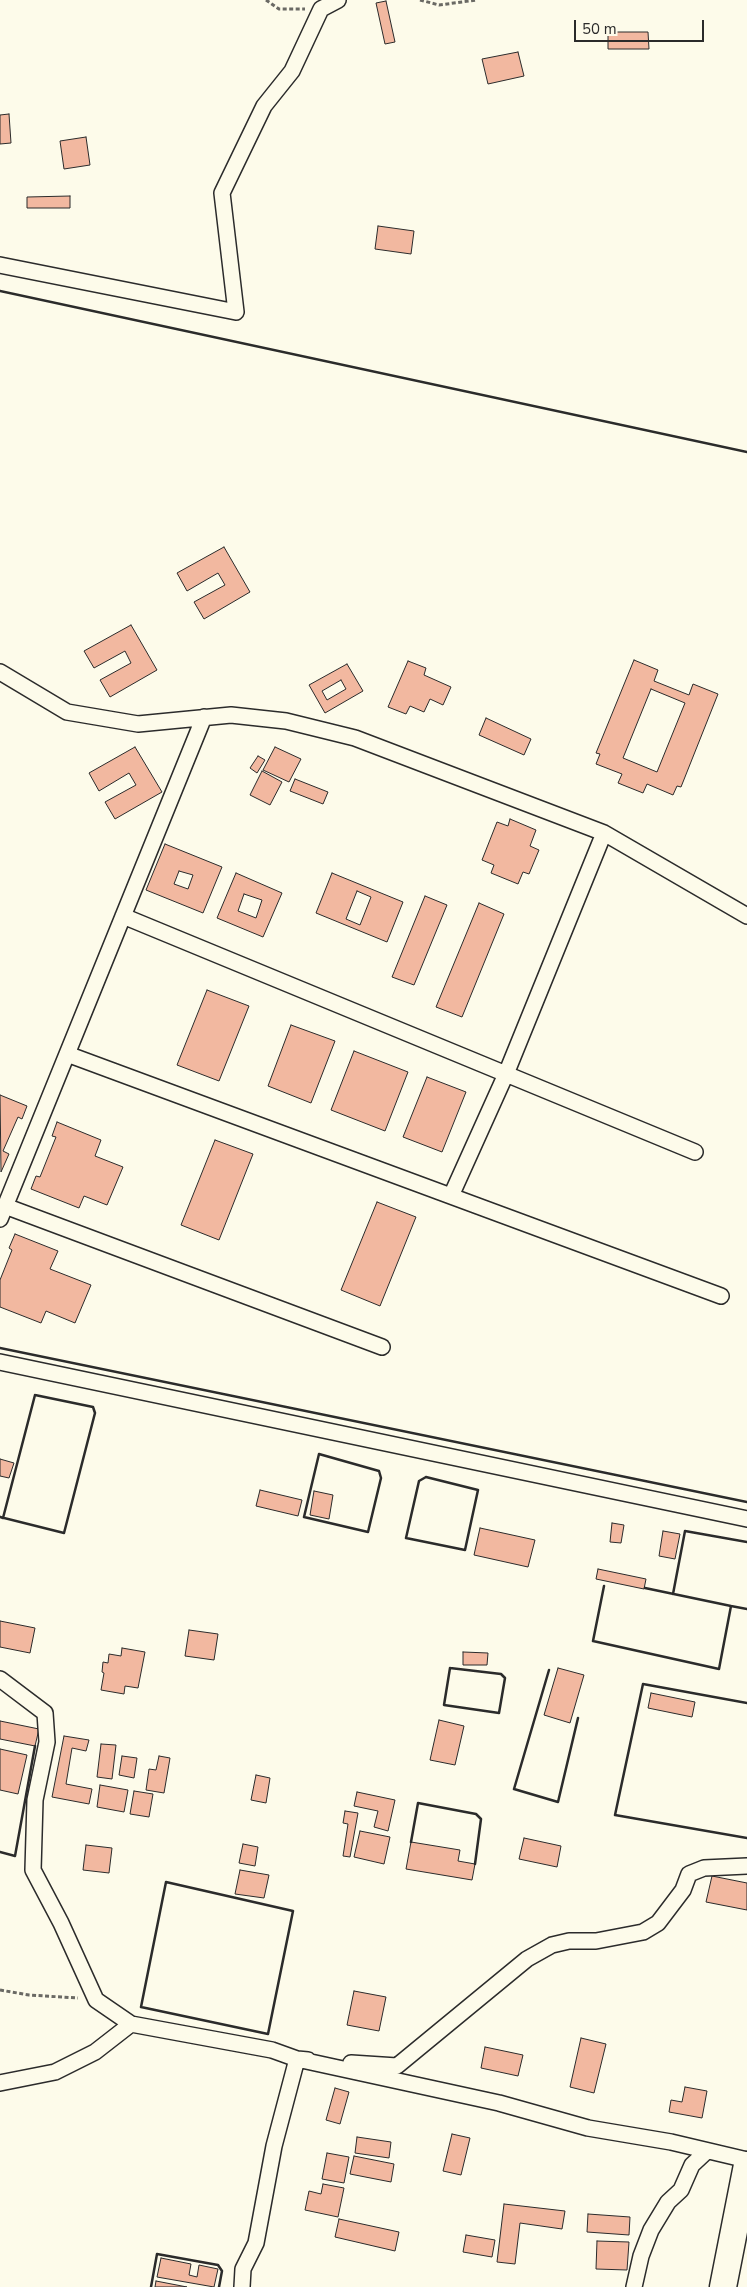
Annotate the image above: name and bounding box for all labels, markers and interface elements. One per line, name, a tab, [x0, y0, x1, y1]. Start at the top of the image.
scale bar	[577, 10, 707, 42]
text: 50 m	[582, 19, 617, 39]

